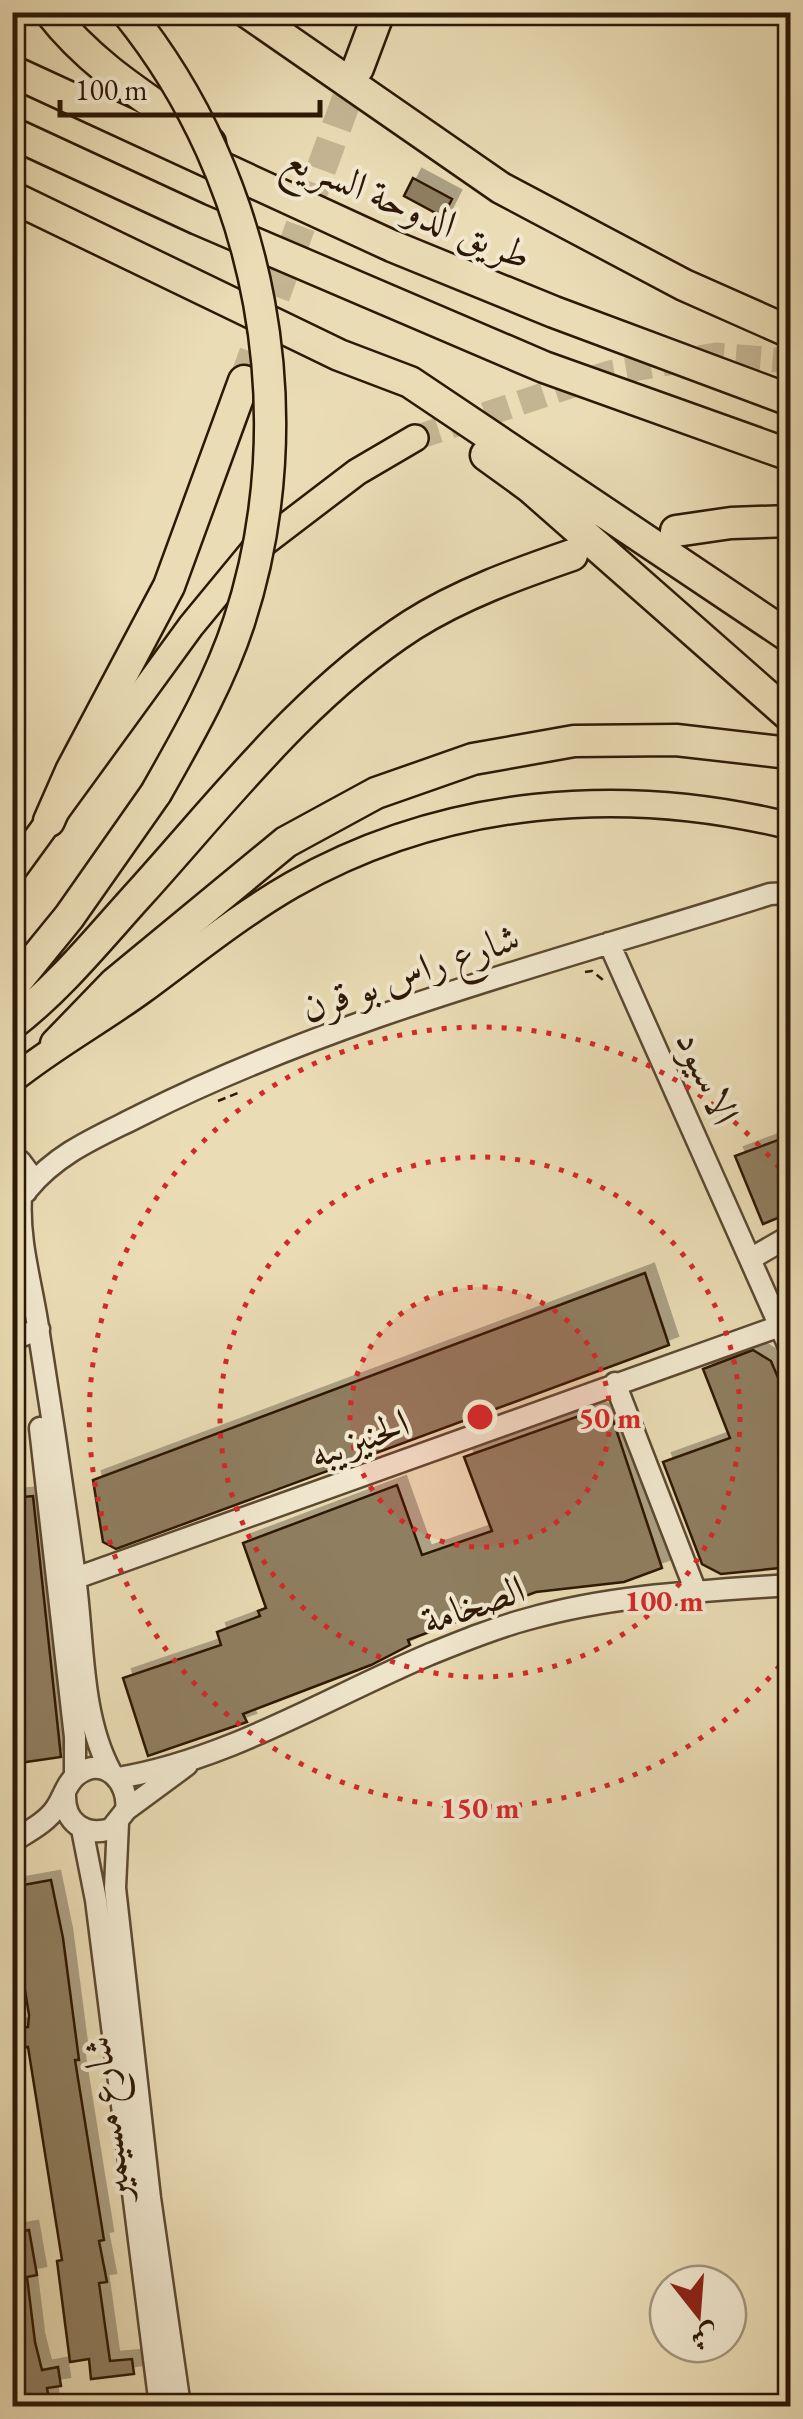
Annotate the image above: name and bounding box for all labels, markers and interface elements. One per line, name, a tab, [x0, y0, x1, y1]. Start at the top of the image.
scale bar	[60, 55, 320, 117]
text: 100 m	[75, 70, 148, 109]
street label: طريق الدوحة السريع	[273, 131, 539, 291]
street label: شارع راس بو قرن	[294, 910, 529, 1041]
street label: الاسيود	[664, 1021, 752, 1133]
street label: الحنيزيبه	[302, 1396, 416, 1480]
text: 50 m	[578, 1398, 642, 1437]
centre of rings	[462, 1399, 498, 1435]
street label: الصخامة	[415, 1562, 531, 1646]
text: 100 m	[625, 1581, 703, 1620]
text: 150 m	[441, 1788, 519, 1827]
street label: شارع مسيمير	[70, 2032, 150, 2209]
north arrow	[648, 2264, 748, 2364]
text: ش	[687, 2317, 724, 2359]

